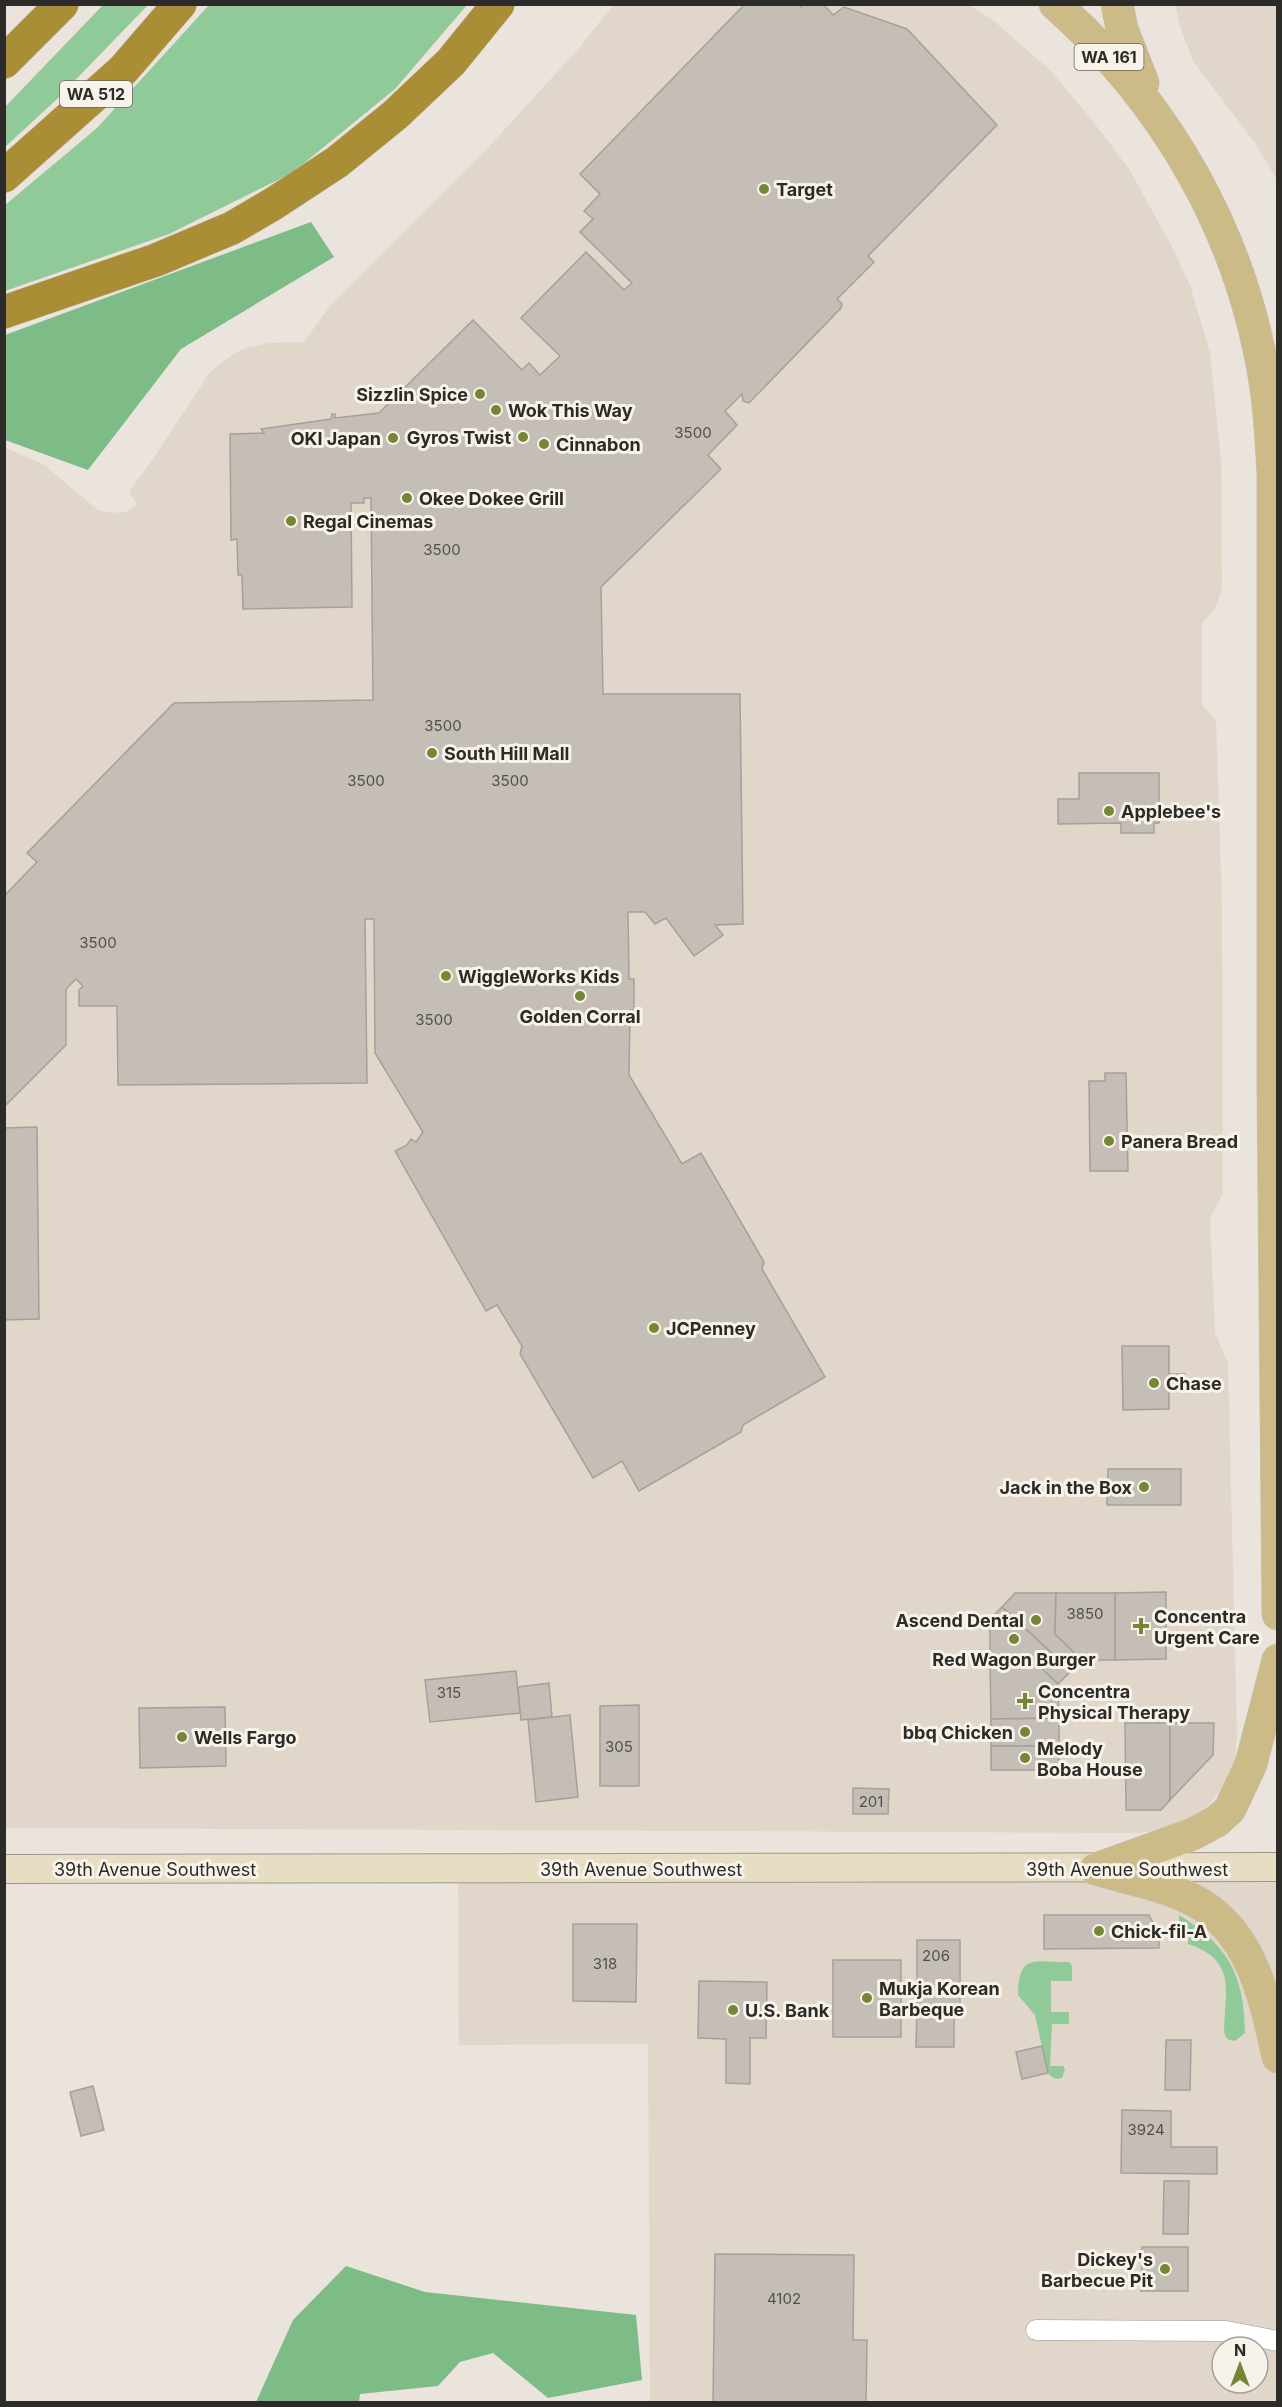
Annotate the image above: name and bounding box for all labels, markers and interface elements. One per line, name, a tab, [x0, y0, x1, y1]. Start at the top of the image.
road number: WA 161	[1074, 44, 1144, 70]
road number: WA 512	[60, 81, 132, 107]
place label: Target	[776, 179, 833, 200]
marker: Target	[757, 182, 771, 196]
place label: Sizzlin Spice	[356, 384, 468, 405]
marker: Sizzlin Spice	[473, 387, 487, 401]
place label: Wok This Way	[508, 400, 633, 421]
marker: Wok This Way	[489, 403, 503, 417]
house number: 3500	[674, 423, 712, 442]
place label: Gyros Twist	[407, 427, 511, 448]
place label: OKI Japan	[291, 428, 381, 449]
marker: Gyros Twist	[516, 430, 530, 444]
marker: OKI Japan	[386, 431, 400, 445]
place label: Cinnabon	[556, 434, 641, 455]
marker: Cinnabon	[537, 437, 551, 451]
place label: Okee Dokee Grill	[419, 488, 564, 509]
marker: Okee Dokee Grill	[400, 491, 414, 505]
place label: Regal Cinemas	[303, 511, 433, 532]
marker: Regal Cinemas	[284, 514, 298, 528]
house number: 3500	[423, 540, 461, 559]
house number: 3500	[424, 716, 462, 735]
place label: South Hill Mall	[444, 743, 569, 764]
marker: South Hill Mall	[425, 746, 439, 760]
house number: 3500	[347, 771, 385, 790]
house number: 3500	[491, 771, 529, 790]
place label: Applebee's	[1121, 801, 1221, 822]
marker: Applebee's	[1102, 804, 1116, 818]
house number: 3500	[79, 933, 117, 952]
place label: WiggleWorks Kids	[458, 966, 620, 987]
marker: WiggleWorks Kids	[439, 969, 453, 983]
marker: Golden Corral	[573, 989, 587, 1003]
place label: Golden Corral	[519, 1006, 641, 1027]
house number: 3500	[415, 1010, 453, 1029]
place label: Panera Bread	[1121, 1131, 1238, 1152]
marker: Panera Bread	[1102, 1134, 1116, 1148]
place label: JCPenney	[666, 1318, 756, 1339]
marker: JCPenney	[647, 1321, 661, 1335]
place label: Chase	[1166, 1373, 1222, 1394]
marker: Chase	[1147, 1376, 1161, 1390]
place label: Jack in the Box	[1000, 1477, 1133, 1498]
marker: Jack in the Box	[1137, 1480, 1151, 1494]
house number: 3850	[1066, 1604, 1104, 1623]
place label: Concentra Urgent Care	[1154, 1606, 1260, 1648]
place label: Ascend Dental	[896, 1610, 1024, 1631]
marker: Ascend Dental	[1029, 1613, 1043, 1627]
marker: Concentra Urgent Care	[1132, 1617, 1150, 1635]
marker: Red Wagon Burger	[1007, 1632, 1021, 1646]
place label: Red Wagon Burger	[932, 1649, 1096, 1670]
place label: Concentra Physical Therapy	[1038, 1681, 1190, 1723]
house number: 315	[437, 1683, 461, 1702]
marker: Concentra Physical Therapy	[1016, 1692, 1034, 1710]
place label: bbq Chicken	[903, 1722, 1013, 1743]
marker: bbq Chicken	[1018, 1725, 1032, 1739]
place label: Wells Fargo	[194, 1727, 297, 1748]
marker: Wells Fargo	[175, 1730, 189, 1744]
house number: 305	[605, 1737, 633, 1756]
place label: Melody Boba House	[1037, 1738, 1143, 1780]
marker: Melody Boba House	[1018, 1751, 1032, 1765]
house number: 201	[859, 1792, 883, 1811]
street label: 39th Avenue Southwest	[54, 1859, 256, 1880]
street label: 39th Avenue Southwest	[540, 1859, 742, 1880]
street label: 39th Avenue Southwest	[1026, 1859, 1228, 1880]
place label: Chick-fil-A	[1111, 1921, 1207, 1942]
marker: Chick-fil-A	[1092, 1924, 1106, 1938]
house number: 206	[922, 1946, 950, 1965]
house number: 318	[593, 1954, 617, 1973]
place label: Mukja Korean Barbeque	[879, 1978, 1000, 2020]
marker: Mukja Korean Barbeque	[860, 1991, 874, 2005]
place label: U.S. Bank	[745, 2000, 830, 2021]
marker: U.S. Bank	[726, 2003, 740, 2017]
house number: 3924	[1127, 2120, 1165, 2139]
place label: Dickey's Barbecue Pit	[1041, 2249, 1153, 2291]
marker: Dickey's Barbecue Pit	[1158, 2262, 1172, 2276]
house number: 4102	[767, 2289, 801, 2308]
north arrow	[1210, 2335, 1270, 2395]
text: N	[1234, 2340, 1246, 2360]

